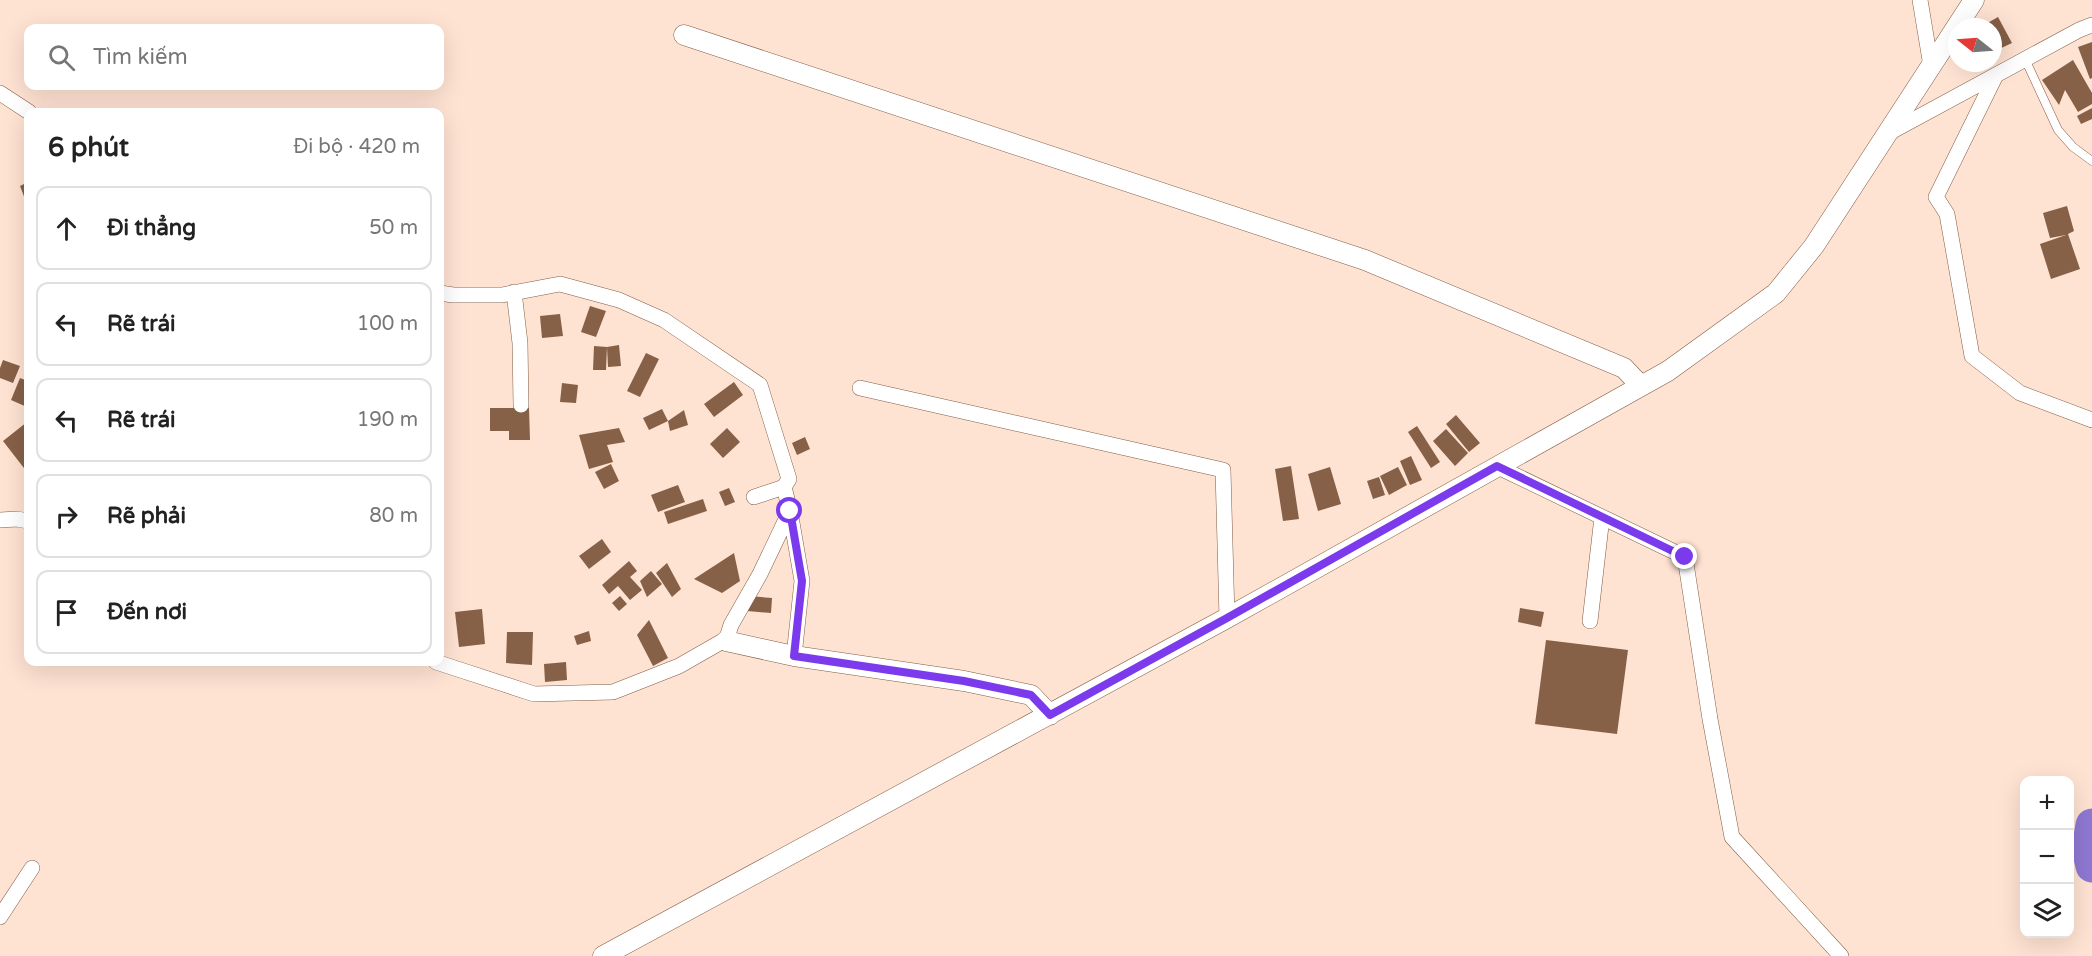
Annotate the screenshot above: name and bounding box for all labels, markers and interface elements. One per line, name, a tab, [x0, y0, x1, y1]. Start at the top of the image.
north arrow	[1948, 18, 2002, 72]
search box	[24, 24, 444, 90]
icon: search	[45, 41, 78, 74]
text: Tìm kiếm	[93, 44, 188, 70]
text: 6 phút	[48, 132, 129, 163]
text: Đi bộ · 420 m	[293, 135, 420, 159]
icon: ahead	[50, 212, 83, 245]
text: Đi thẳng	[107, 215, 196, 241]
text: 50 m	[369, 216, 418, 240]
icon: left	[50, 308, 83, 341]
text: Rẽ trái	[107, 311, 176, 337]
text: 100 m	[357, 312, 418, 336]
icon: left	[50, 404, 83, 437]
text: Rẽ trái	[107, 407, 176, 433]
text: 190 m	[357, 408, 418, 432]
route start	[776, 497, 802, 523]
icon: right	[50, 500, 83, 533]
text: Rẽ phải	[107, 503, 186, 529]
text: 80 m	[369, 504, 418, 528]
route end	[1671, 543, 1697, 569]
icon: arrive	[50, 596, 83, 629]
text: Đến nơi	[107, 599, 187, 625]
map controls	[2020, 776, 2074, 938]
button: +	[2020, 776, 2074, 830]
button: −	[2020, 830, 2074, 884]
button: layers	[2020, 884, 2074, 938]

